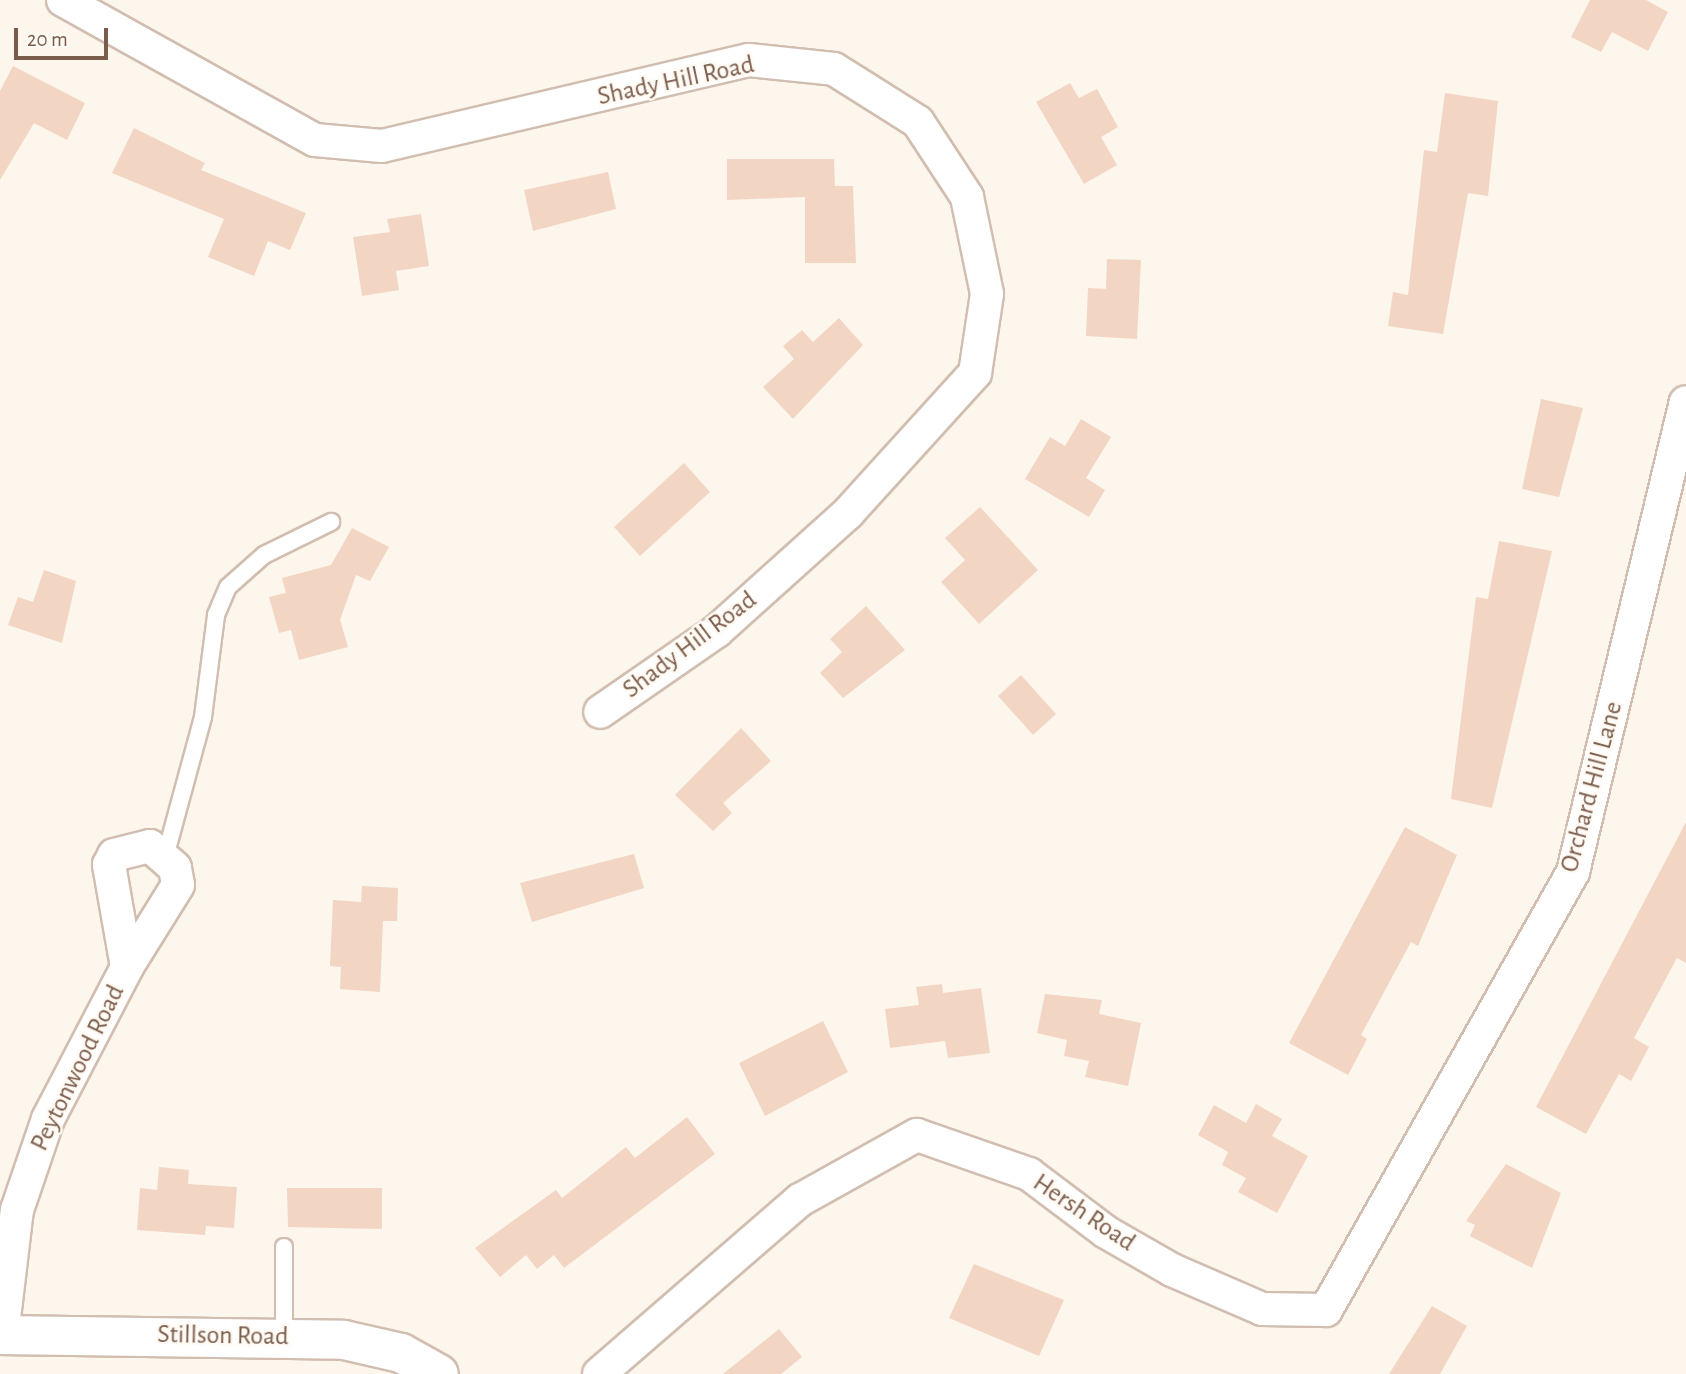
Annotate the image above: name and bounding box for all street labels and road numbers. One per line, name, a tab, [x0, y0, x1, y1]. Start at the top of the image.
street label: Shady Hill Road	[595, 49, 757, 113]
street label: Shady Hill Road	[617, 585, 763, 705]
street label: Orchard Hill Lane	[1554, 698, 1630, 876]
street label: Peytonwood Road	[24, 980, 132, 1156]
street label: Hersh Road	[1027, 1167, 1141, 1259]
street label: Stillson Road	[157, 1319, 289, 1353]

